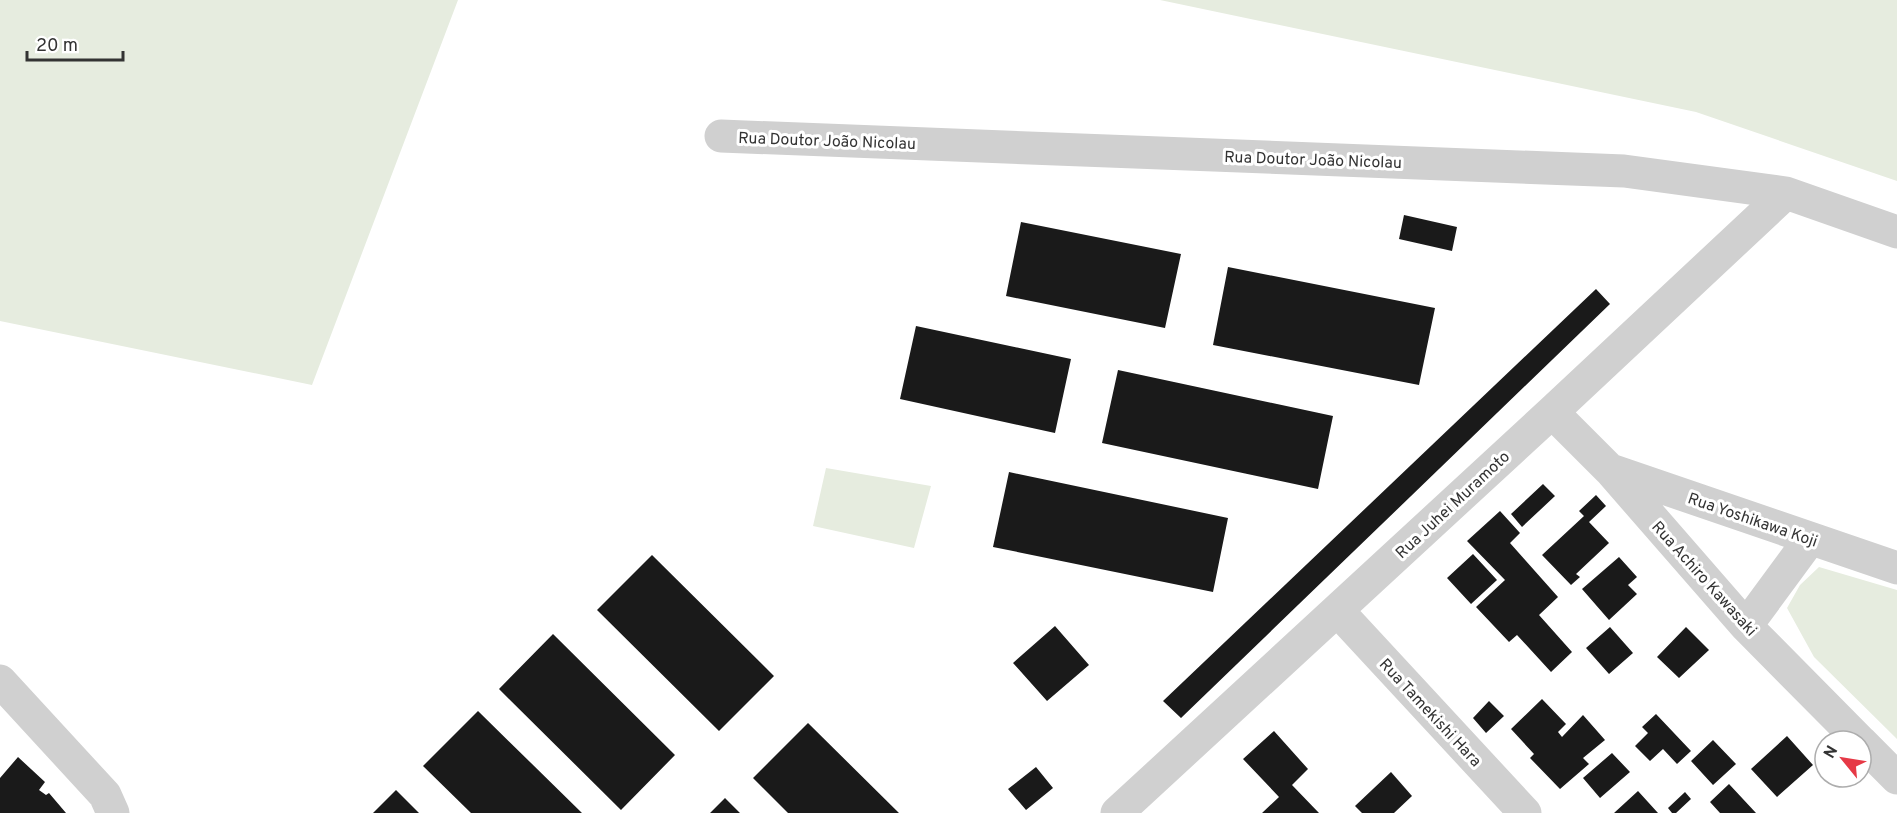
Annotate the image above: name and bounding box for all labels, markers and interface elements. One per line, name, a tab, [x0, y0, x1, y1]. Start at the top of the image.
scale bar	[27, 24, 123, 62]
text: 20 m	[36, 35, 78, 58]
street label: Rua Doutor João Nicolau	[738, 129, 916, 155]
street label: Rua Doutor João Nicolau	[1224, 148, 1402, 174]
street label: Rua Juhei Muramoto	[1392, 447, 1515, 564]
street label: Rua Yoshikawa Koji	[1685, 489, 1820, 553]
street label: Rua Achiro Kawasaki	[1647, 518, 1760, 641]
street label: Rua Tamekishi Hara	[1374, 655, 1485, 772]
north arrow	[1813, 729, 1873, 789]
text: N	[1820, 743, 1843, 762]

